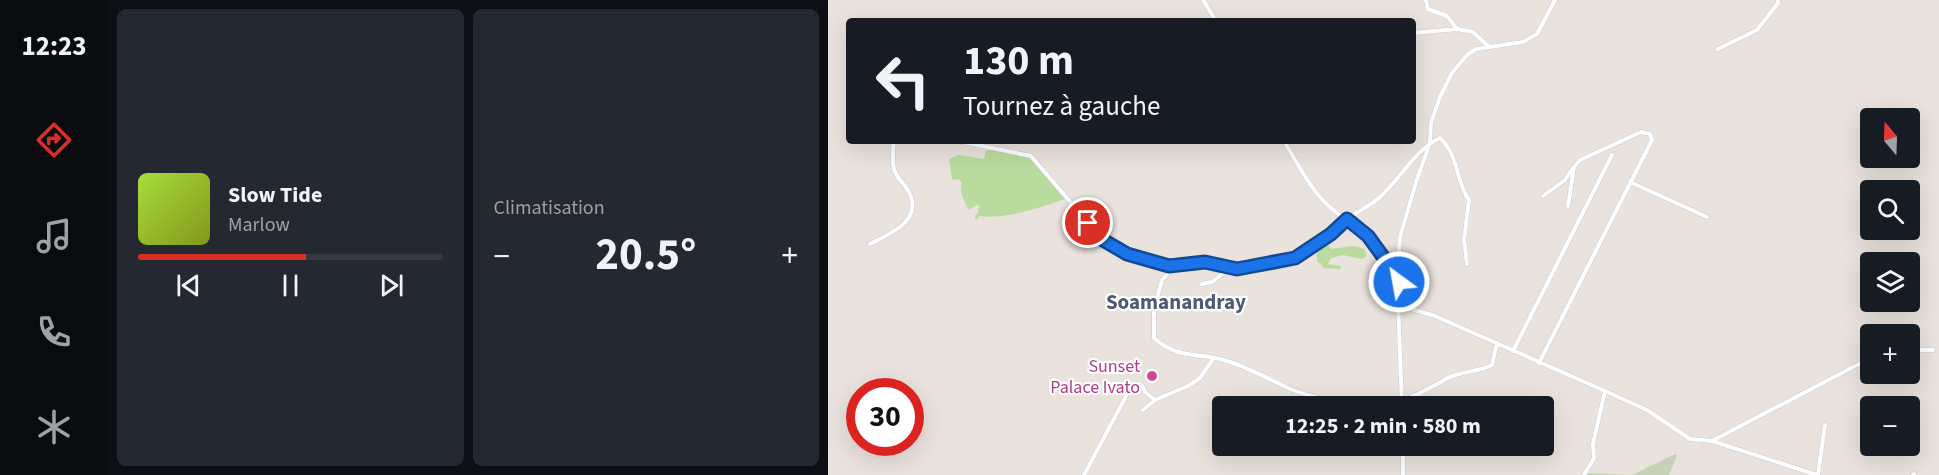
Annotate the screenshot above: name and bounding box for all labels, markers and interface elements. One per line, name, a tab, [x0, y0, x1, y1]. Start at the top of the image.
text: 12:23	[21, 27, 87, 66]
text: 130 m	[963, 31, 1074, 91]
icon: left	[864, 42, 942, 120]
text: Tournez à gauche	[963, 87, 1160, 126]
north arrow	[1860, 108, 1920, 168]
map controls	[1860, 108, 1920, 456]
icon: directions	[33, 119, 75, 161]
text: Slow Tide	[228, 179, 322, 211]
button: search	[1860, 180, 1920, 240]
text: Climatisation	[494, 194, 605, 222]
pin	[1062, 197, 1113, 248]
icon: arrive	[1071, 206, 1104, 239]
text: Marlow	[228, 211, 290, 239]
icon: music	[33, 215, 75, 257]
text: 20.5°	[595, 223, 696, 287]
text: −	[494, 233, 510, 280]
text: +	[782, 233, 798, 280]
position arrow	[1367, 250, 1431, 314]
button: layers	[1860, 252, 1920, 312]
icon: previous	[172, 269, 205, 302]
icon: pause	[274, 269, 307, 302]
icon: next	[375, 269, 408, 302]
district label: Soamanandray	[1106, 287, 1246, 317]
icon: phone	[33, 311, 75, 353]
button: +	[1860, 324, 1920, 384]
place label: Sunset Palace Ivato	[1050, 354, 1140, 400]
marker: Sunset Palace Ivato	[1145, 369, 1159, 383]
speed limit sign: 30	[846, 378, 924, 456]
button: −	[1860, 396, 1920, 456]
icon: climate	[33, 406, 75, 448]
text: 12:25 · 2 min · 580 m	[1285, 410, 1481, 442]

